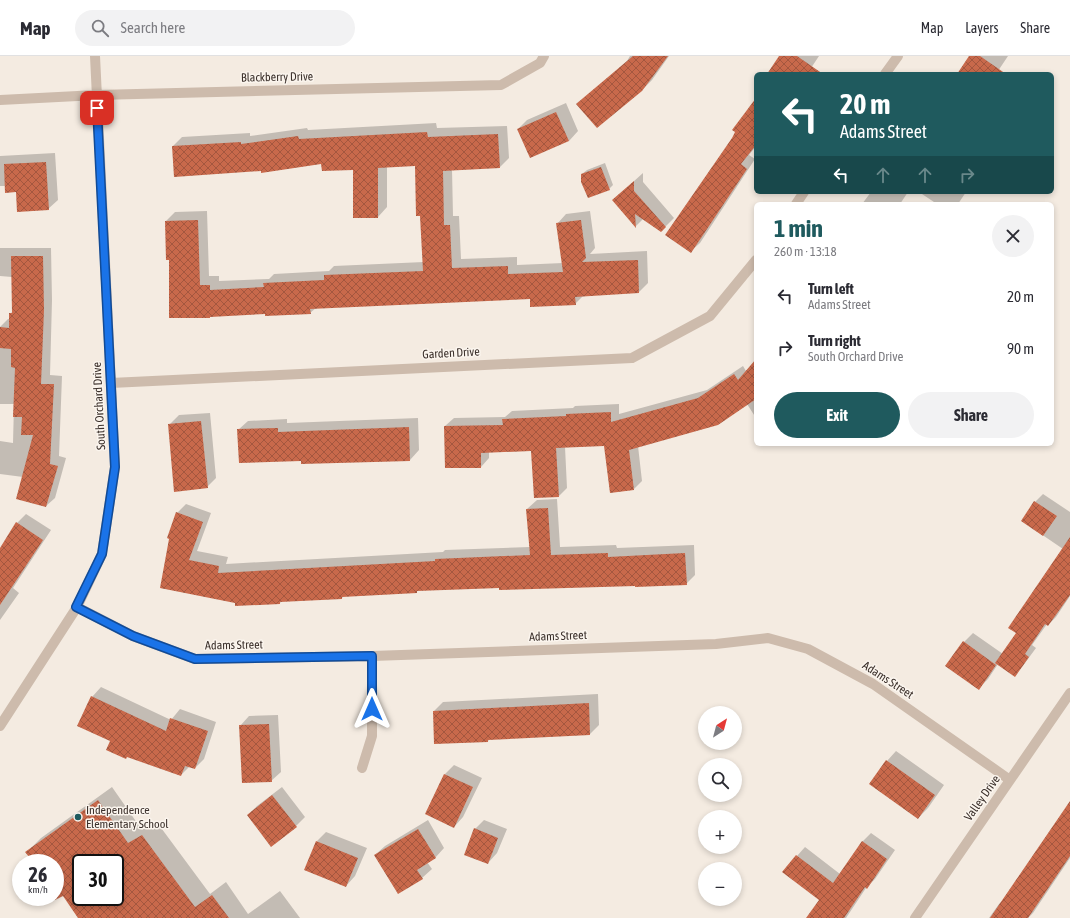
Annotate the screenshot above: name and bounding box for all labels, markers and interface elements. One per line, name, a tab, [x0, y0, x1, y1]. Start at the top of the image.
search box	[75, 10, 355, 46]
text: Map	[20, 17, 51, 39]
icon: search	[89, 17, 111, 39]
text: Search here	[121, 19, 185, 36]
text: Map	[921, 20, 943, 36]
text: Layers	[965, 20, 998, 36]
text: Share	[1020, 20, 1050, 36]
street label: Blackberry Drive	[241, 69, 313, 85]
icon: left	[774, 88, 826, 140]
text: 20 m	[840, 88, 890, 120]
pin	[80, 91, 114, 125]
icon: arrive	[86, 97, 108, 119]
text: Adams Street	[840, 121, 927, 142]
icon: left	[830, 164, 852, 186]
icon: ahead	[872, 164, 894, 186]
icon: ahead	[914, 164, 936, 186]
icon: right	[956, 164, 978, 186]
text: 1 min	[774, 215, 823, 242]
button: close	[992, 215, 1034, 257]
text: 260 m · 13:18	[774, 244, 837, 259]
text: Turn left	[808, 280, 854, 297]
icon: left	[774, 285, 796, 307]
text: 20 m	[1007, 288, 1034, 305]
text: Adams Street	[808, 297, 871, 312]
text: Turn right	[808, 332, 861, 349]
icon: right	[774, 337, 796, 359]
text: 90 m	[1007, 340, 1034, 357]
street label: Garden Drive	[422, 345, 480, 361]
text: South Orchard Drive	[808, 349, 903, 364]
street label: South Orchard Drive	[90, 362, 108, 450]
button: Exit	[774, 392, 900, 438]
button: Share	[908, 392, 1034, 438]
street label: Adams Street	[529, 628, 588, 644]
street label: Adams Street	[205, 637, 264, 653]
street label: Adams Street	[860, 658, 917, 702]
position arrow	[351, 688, 393, 730]
north arrow	[698, 706, 742, 750]
map controls	[698, 706, 742, 906]
button: search	[698, 758, 742, 802]
street label: Valley Drive	[961, 772, 1003, 824]
place label: Independence Elementary School	[86, 803, 169, 831]
button: +	[698, 810, 742, 854]
marker: Independence Elementary School	[73, 812, 83, 822]
speed limit sign: 30	[72, 854, 124, 906]
button: −	[698, 862, 742, 906]
text: 26	[29, 863, 47, 886]
text: km/h	[28, 884, 48, 895]

